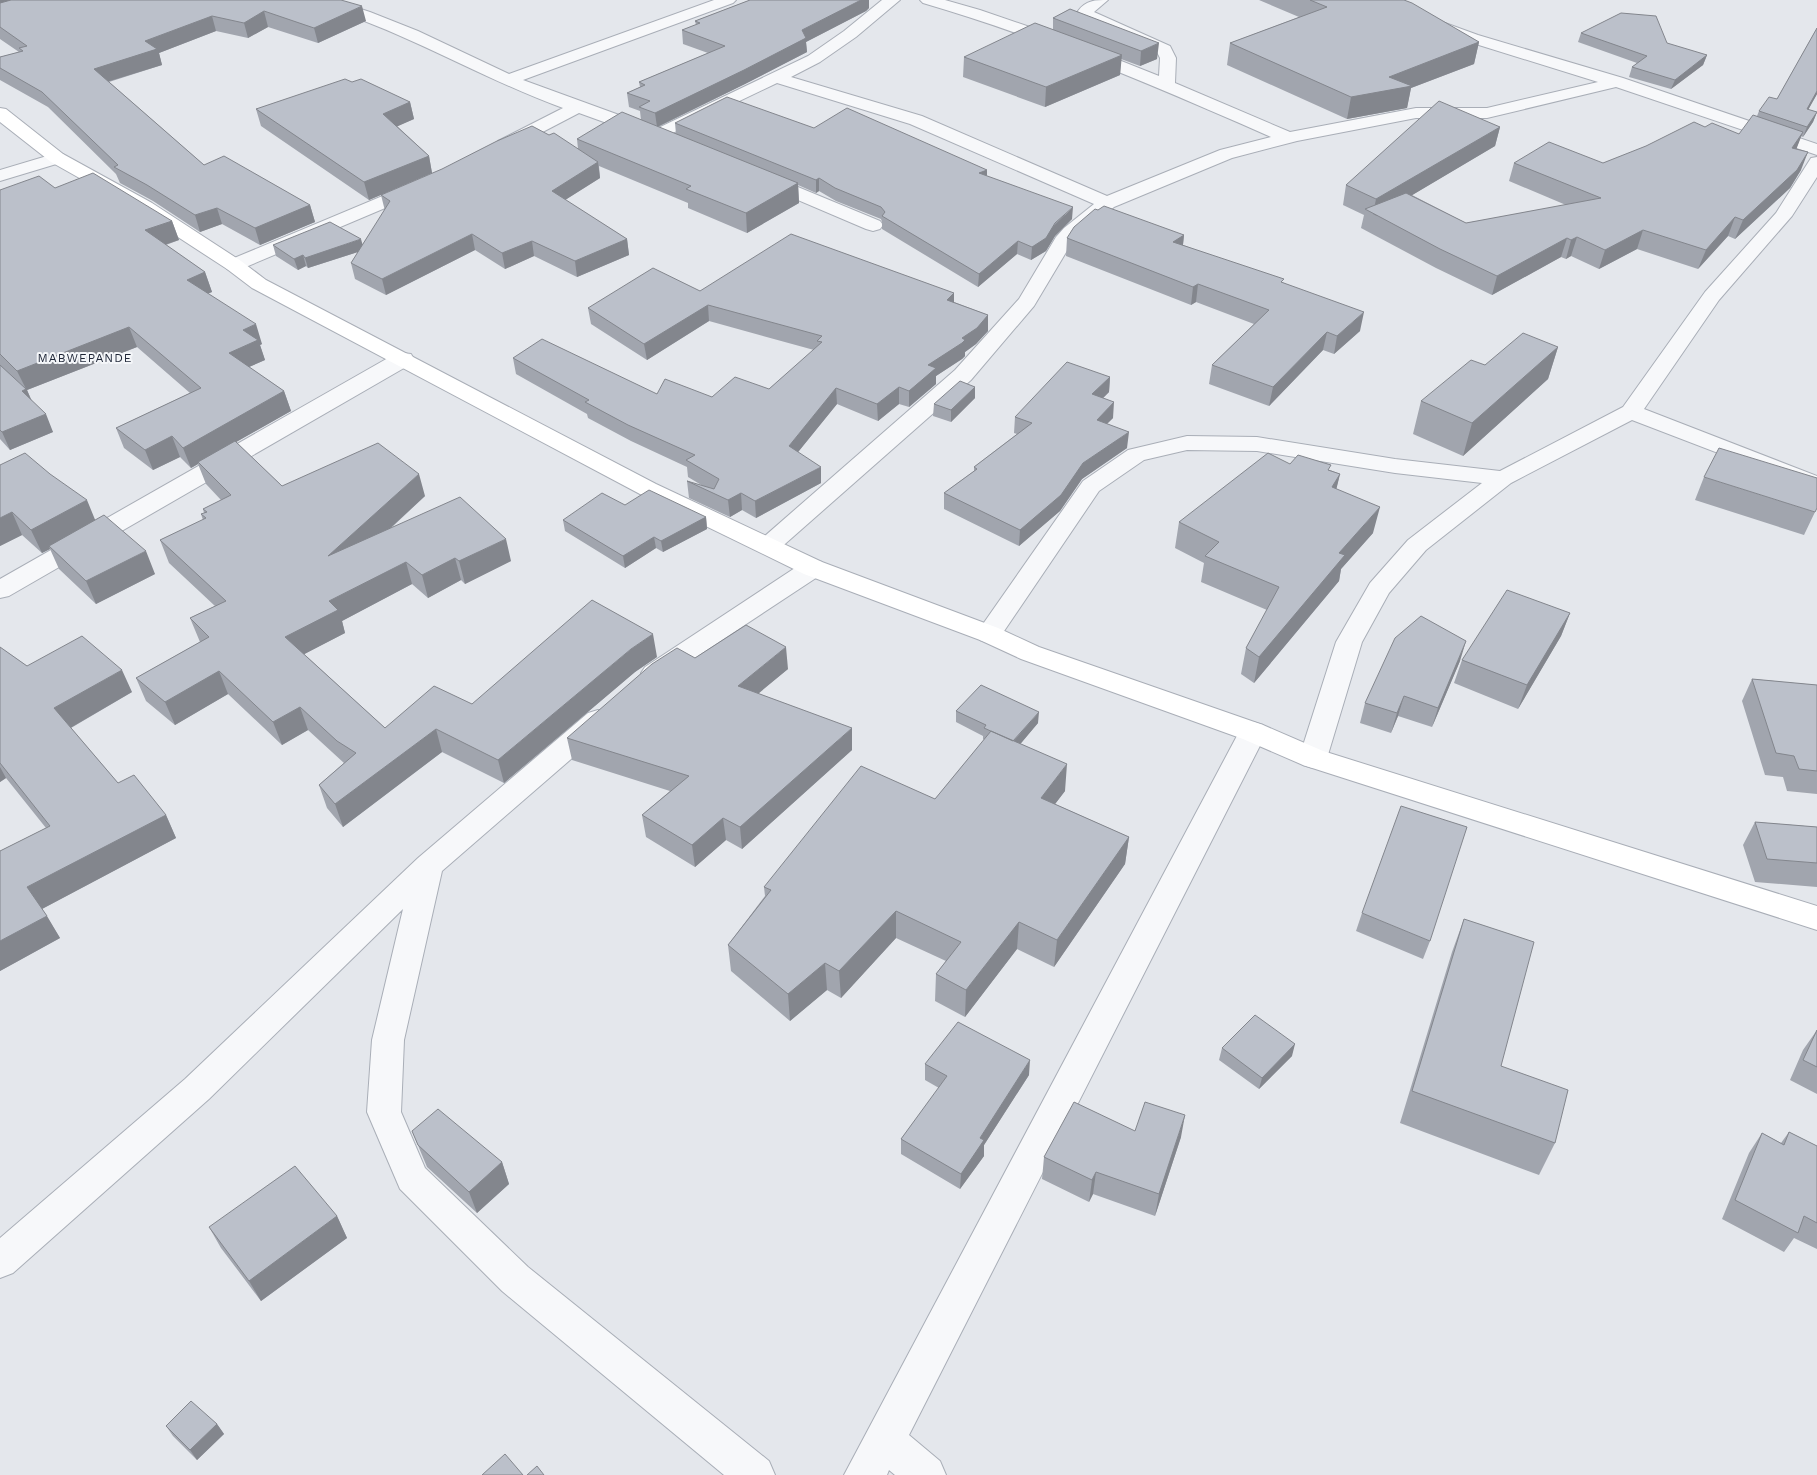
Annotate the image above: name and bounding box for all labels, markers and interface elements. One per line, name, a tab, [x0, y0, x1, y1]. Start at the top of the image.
district label: MABWEPANDE	[38, 351, 132, 365]

